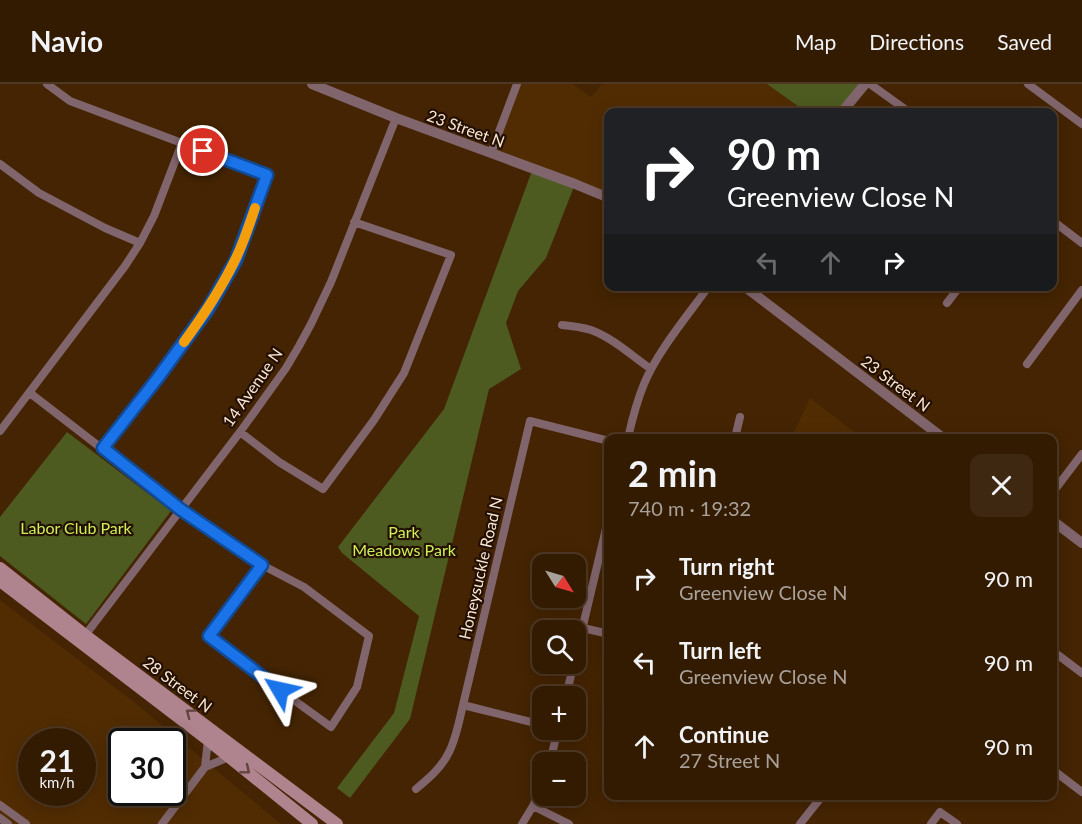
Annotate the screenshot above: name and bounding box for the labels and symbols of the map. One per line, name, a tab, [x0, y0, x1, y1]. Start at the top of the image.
street label: 23 Street N	[425, 105, 507, 151]
pin	[177, 125, 228, 176]
street label: 14 Avenue N	[218, 344, 286, 430]
street label: 23 Street N	[858, 351, 934, 415]
street label: Honeysuckle Road N	[454, 495, 506, 641]
park label: Labor Club Park	[20, 518, 133, 537]
park label: Park Meadows Park	[352, 522, 457, 559]
north arrow	[532, 554, 586, 608]
street label: 28 Street N	[140, 652, 216, 716]
position arrow	[248, 658, 312, 722]
one-way arrow	[185, 709, 196, 720]
speed limit sign: 30	[108, 728, 186, 806]
one-way arrow	[239, 763, 250, 774]

